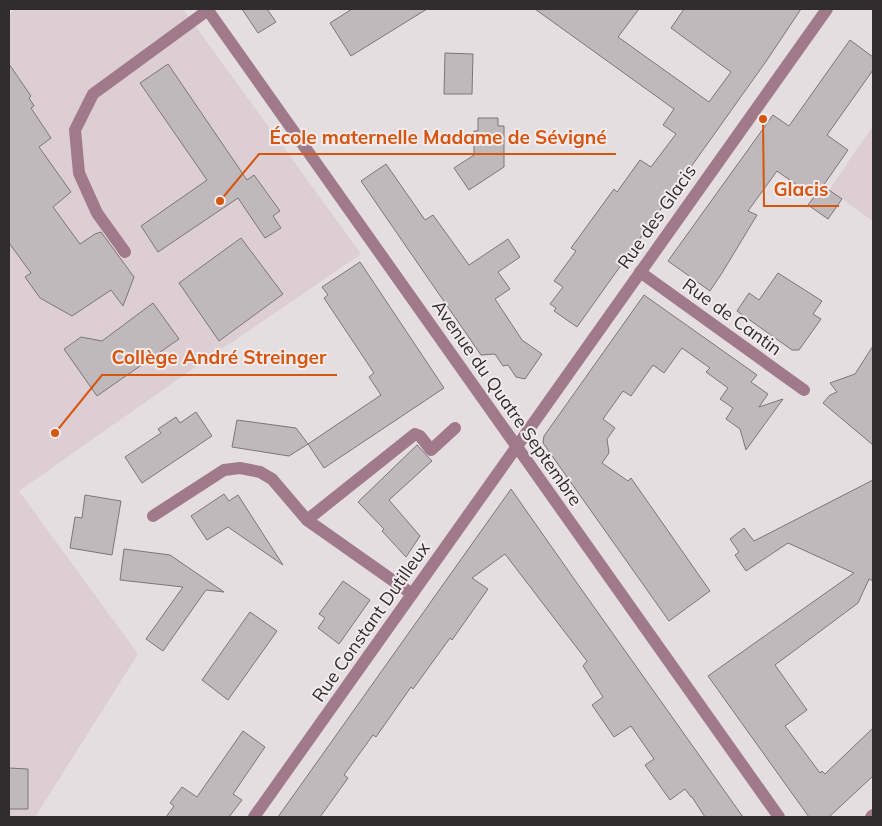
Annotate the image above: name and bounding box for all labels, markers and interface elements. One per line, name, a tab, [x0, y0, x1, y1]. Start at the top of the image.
callout: École maternelle Madame de Sévigné	[259, 120, 616, 154]
text: École maternelle Madame de Sévigné	[269, 125, 607, 149]
street label: Rue des Glacis	[612, 160, 701, 273]
callout: Glacis	[764, 172, 839, 206]
text: Glacis	[774, 177, 828, 201]
street label: Rue de Cantin	[678, 273, 786, 360]
street label: Avenue du Quatre Septembre	[427, 295, 587, 510]
callout: Collège André Streinger	[102, 341, 337, 375]
text: Collège André Streinger	[112, 345, 327, 369]
street label: Rue Constant Dutilleux	[307, 537, 435, 706]

